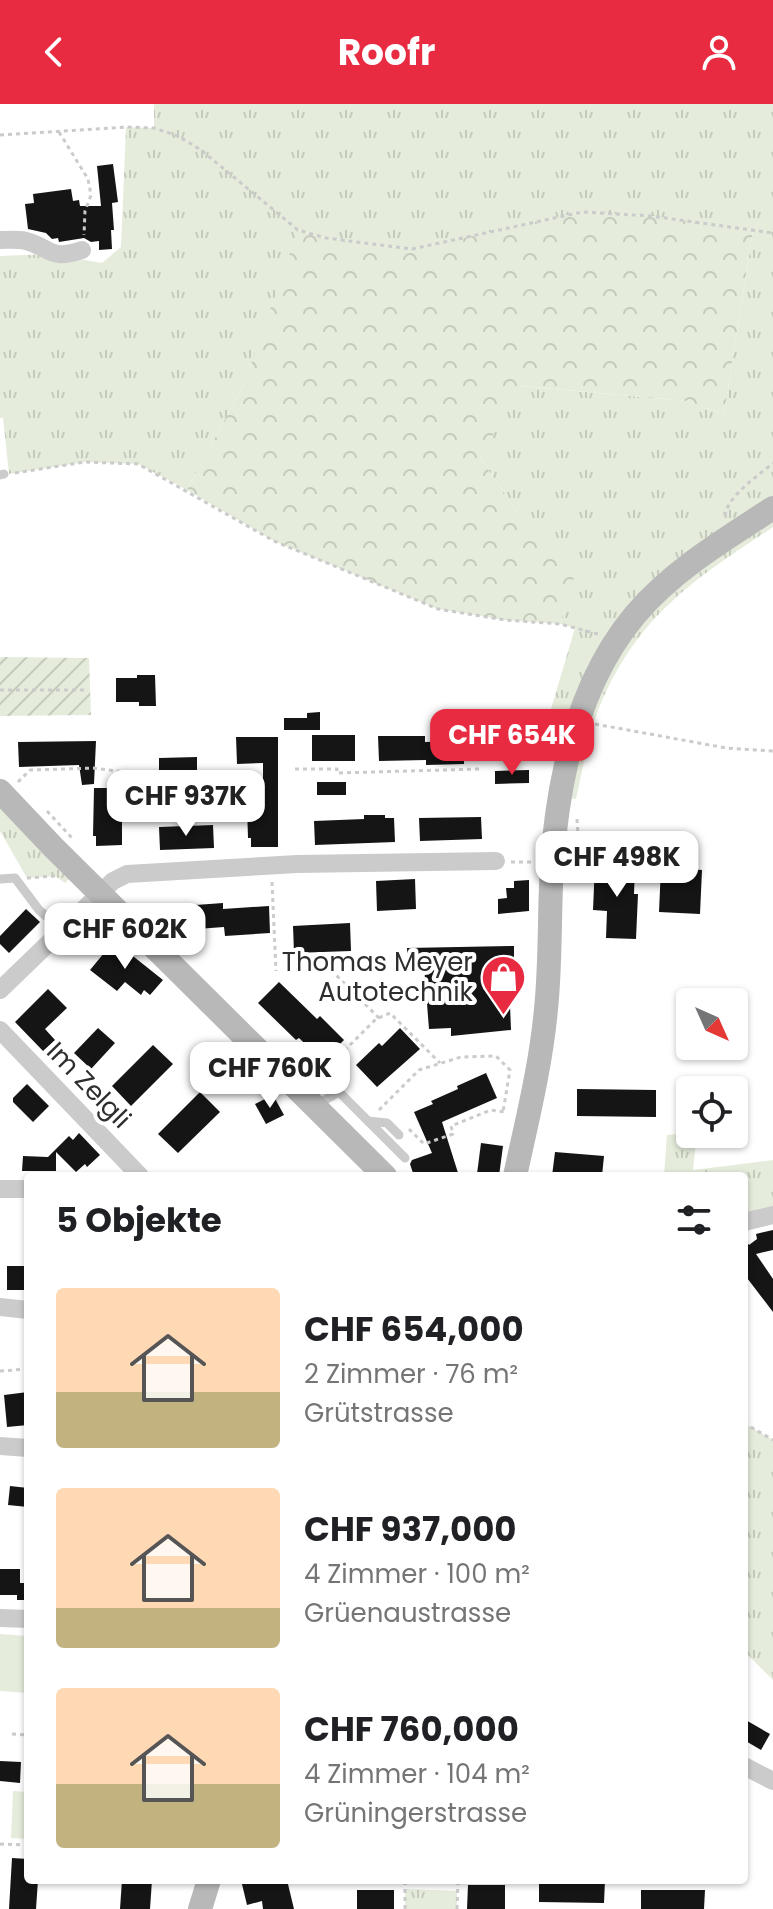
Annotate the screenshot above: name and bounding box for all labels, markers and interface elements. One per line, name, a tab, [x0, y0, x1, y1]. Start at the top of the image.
text: Roofr	[338, 27, 435, 78]
icon: back	[32, 30, 76, 74]
icon: person	[697, 30, 741, 74]
pin: CHF 654K	[429, 709, 595, 777]
text: CHF 654K	[448, 717, 576, 753]
pin: CHF 937K	[103, 770, 269, 838]
text: CHF 937K	[125, 778, 247, 814]
pin: CHF 498K	[534, 831, 700, 899]
text: CHF 498K	[553, 839, 681, 875]
pin: CHF 602K	[42, 903, 208, 971]
text: CHF 602K	[62, 911, 188, 947]
place label: Thomas Meyer Autotechnik	[282, 944, 474, 1010]
shop icon: Thomas Meyer Autotechnik	[480, 953, 528, 1016]
north arrow	[676, 988, 748, 1060]
map controls	[676, 988, 748, 1148]
street label: Im Zelgli	[39, 1034, 139, 1136]
pin: CHF 760K	[187, 1042, 353, 1110]
text: CHF 760K	[208, 1050, 332, 1086]
button: locate	[676, 1076, 748, 1148]
text: 5 Objekte	[56, 1196, 222, 1244]
icon: filters	[672, 1198, 716, 1242]
text: CHF 654,000	[304, 1305, 524, 1353]
icon: home	[120, 1320, 216, 1416]
text: 2 Zimmer · 76 m²	[304, 1356, 518, 1392]
text: Grütstrasse	[304, 1395, 454, 1431]
text: CHF 937,000	[304, 1505, 517, 1553]
icon: home	[120, 1520, 216, 1616]
text: 4 Zimmer · 100 m²	[304, 1556, 530, 1592]
text: Grüenaustrasse	[304, 1595, 511, 1631]
text: CHF 760,000	[304, 1705, 519, 1753]
icon: home	[120, 1720, 216, 1816]
text: 4 Zimmer · 104 m²	[304, 1756, 530, 1792]
text: Grüningerstrasse	[304, 1795, 527, 1831]

